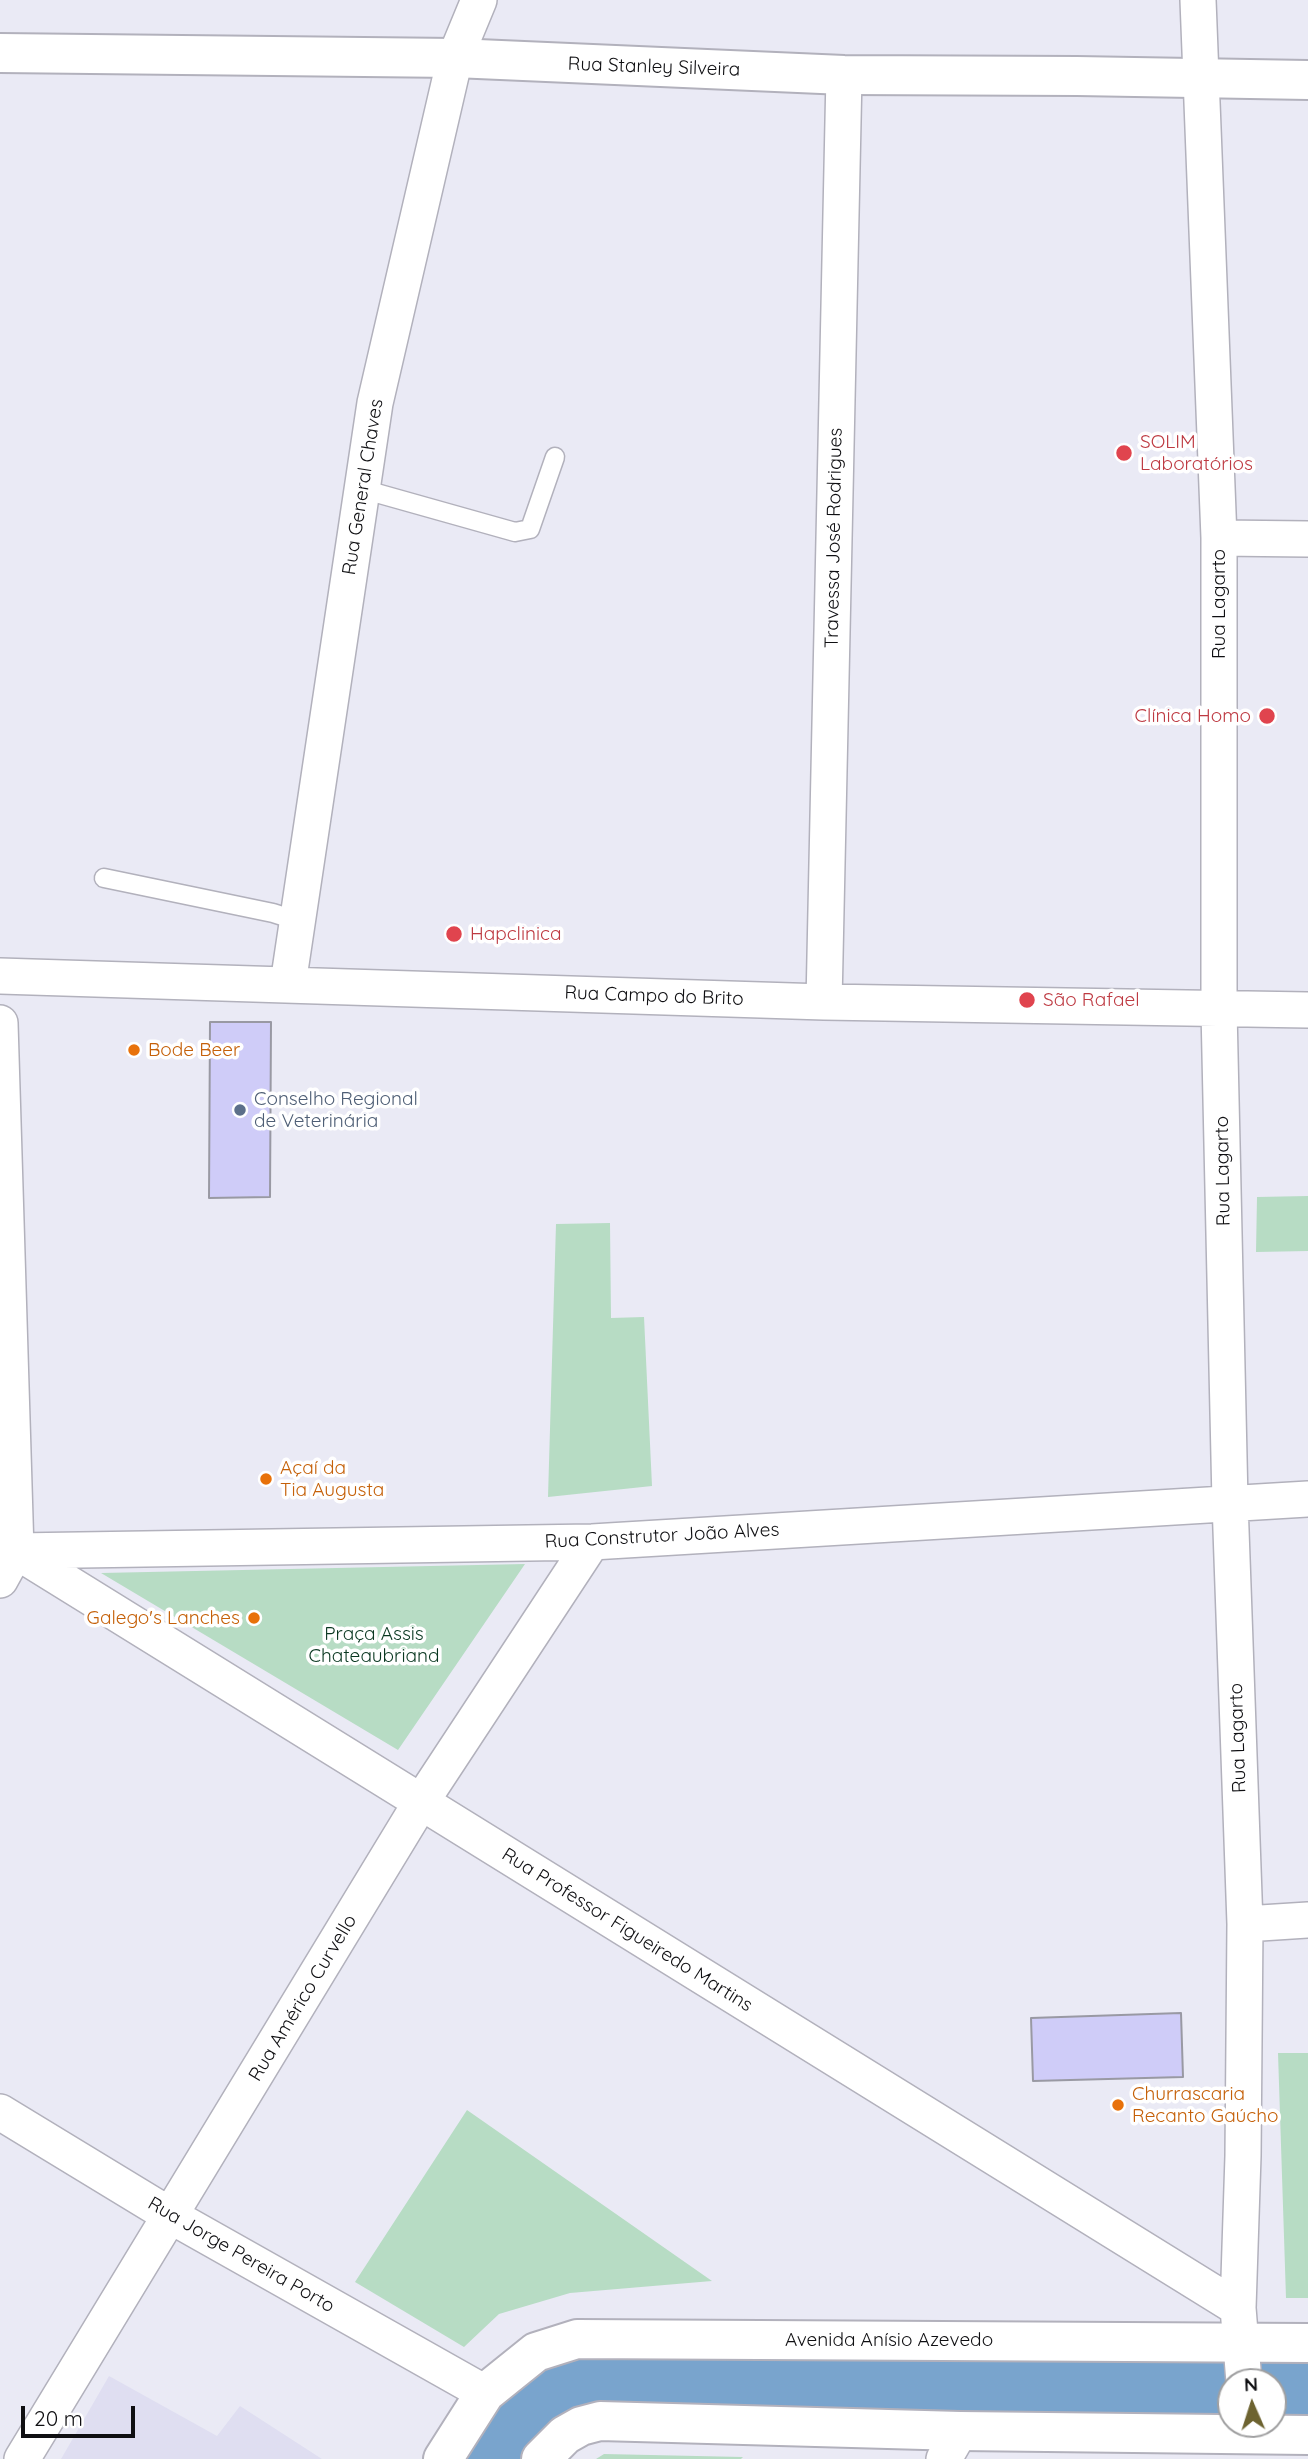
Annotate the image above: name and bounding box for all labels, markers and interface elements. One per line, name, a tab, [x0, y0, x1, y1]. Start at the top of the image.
street label: Rua Stanley Silveira	[567, 53, 741, 81]
street label: Rua General Chaves	[338, 397, 388, 577]
street label: Travessa José Rodrigues	[821, 428, 847, 648]
place label: SOLIM Laboratórios	[1140, 431, 1253, 475]
marker: SOLIM Laboratórios	[1114, 443, 1134, 463]
street label: Rua Lagarto	[1208, 549, 1230, 659]
place label: Clínica Homo	[1135, 705, 1251, 727]
marker: Clínica Homo	[1257, 706, 1277, 726]
place label: Hapclinica	[470, 923, 561, 945]
marker: Hapclinica	[444, 924, 464, 944]
street label: Rua Campo do Brito	[564, 981, 744, 1011]
place label: São Rafael	[1043, 989, 1140, 1011]
marker: São Rafael	[1017, 990, 1037, 1010]
place label: Bode Beer	[148, 1039, 240, 1061]
marker: Bode Beer	[126, 1042, 142, 1058]
place label: Conselho Regional de Veterinária	[254, 1088, 418, 1132]
marker: Conselho Regional de Veterinária	[232, 1102, 248, 1118]
street label: Rua Lagarto	[1211, 1116, 1235, 1226]
place label: Açaí da Tia Augusta	[280, 1457, 384, 1501]
marker: Açaí da Tia Augusta	[258, 1471, 274, 1487]
street label: Rua Construtor João Alves	[544, 1518, 780, 1554]
place label: Galego's Lanches	[87, 1607, 240, 1629]
marker: Galego's Lanches	[246, 1610, 262, 1626]
park label: Praça Assis Chateaubriand	[309, 1623, 439, 1667]
street label: Rua Lagarto	[1225, 1683, 1251, 1793]
street label: Rua Professor Figueiredo Martins	[497, 1843, 757, 2017]
street label: Rua Américo Curvello	[244, 1910, 362, 2086]
place label: Churrascaria Recanto Gaúcho	[1132, 2083, 1278, 2127]
marker: Churrascaria Recanto Gaúcho	[1110, 2097, 1126, 2113]
street label: Rua Jorge Pereira Porto	[144, 2192, 338, 2318]
street label: Avenida Anísio Azevedo	[785, 2329, 993, 2351]
north arrow	[1217, 2368, 1287, 2438]
text: N	[1243, 2372, 1259, 2396]
scale bar	[24, 2392, 138, 2436]
text: 20 m	[34, 2405, 83, 2431]

